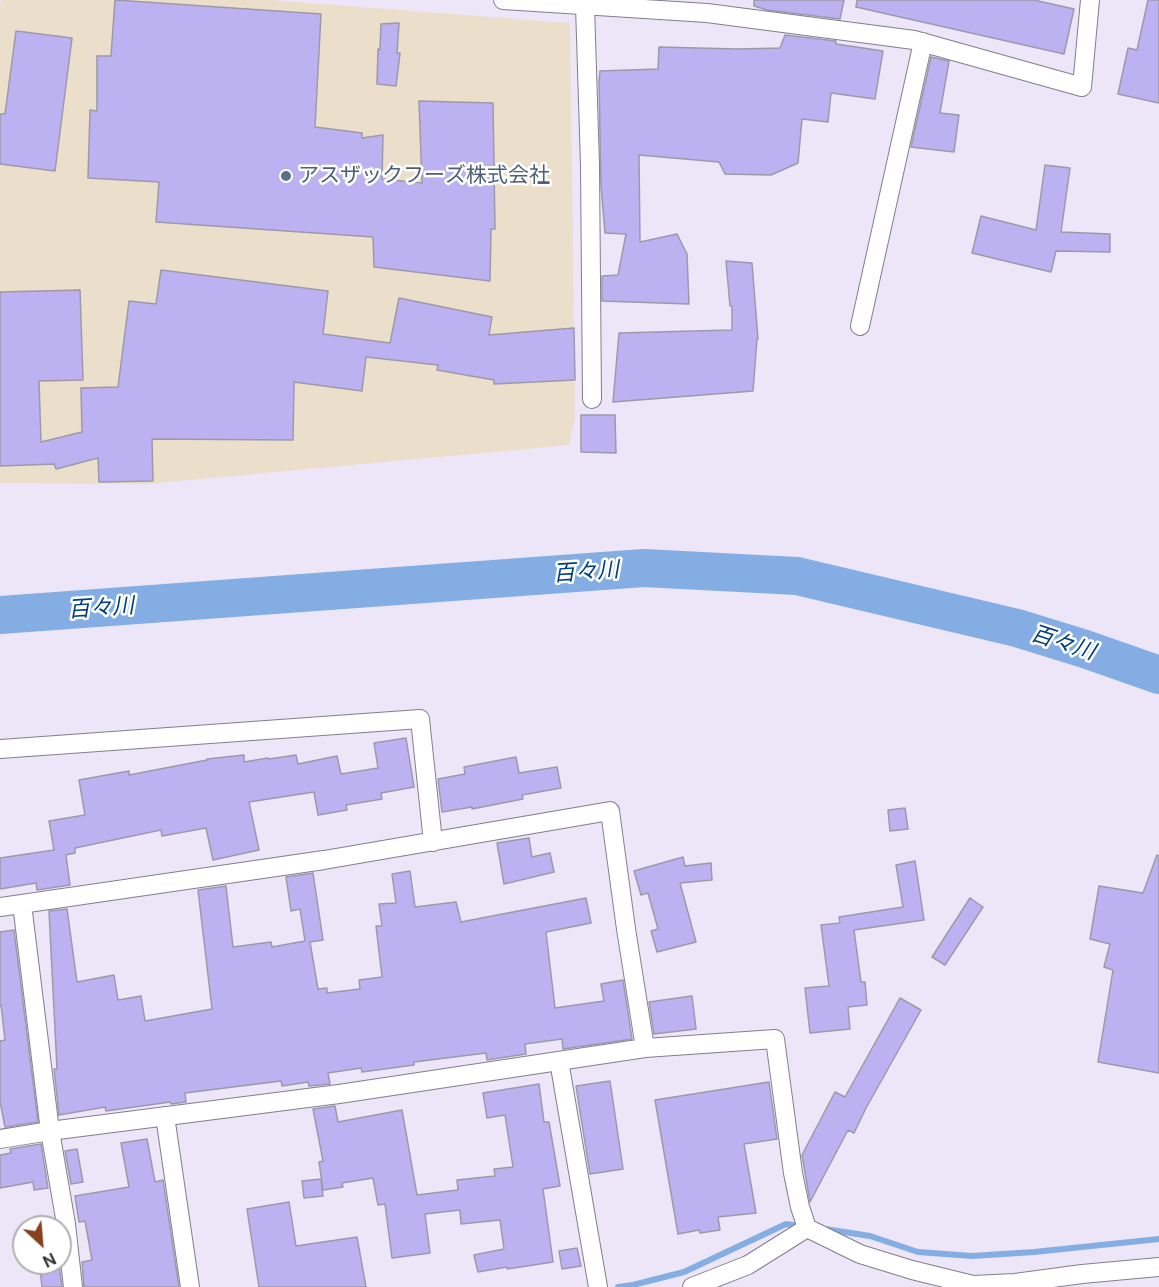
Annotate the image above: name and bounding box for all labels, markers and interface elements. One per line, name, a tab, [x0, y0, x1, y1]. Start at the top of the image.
place label: アスザックフーズ株式会社	[298, 163, 550, 189]
marker: アスザックフーズ株式会社	[279, 169, 293, 183]
water label: 百々川	[552, 557, 620, 587]
water label: 百々川	[67, 593, 135, 623]
water label: 百々川	[1028, 620, 1098, 666]
north arrow	[12, 1215, 72, 1275]
text: N	[39, 1249, 59, 1271]

